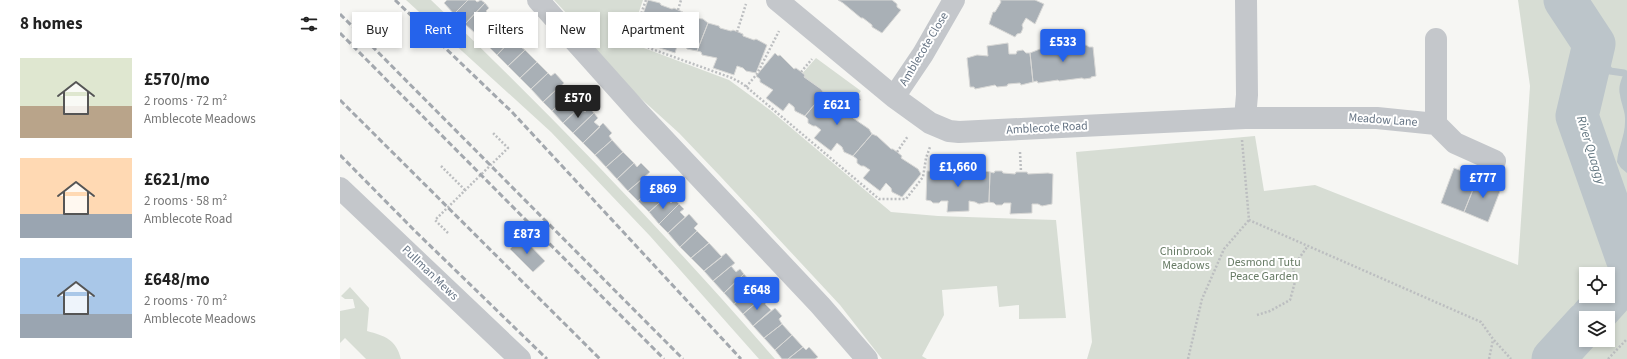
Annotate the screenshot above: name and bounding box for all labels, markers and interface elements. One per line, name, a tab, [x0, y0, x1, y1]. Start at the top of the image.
street label: Amblecote Close	[895, 9, 953, 89]
text: 8 homes	[20, 12, 82, 36]
chip: Buy	[352, 12, 402, 48]
chip: Rent	[410, 12, 466, 48]
chip: Filters	[474, 12, 538, 48]
chip: New	[546, 12, 600, 48]
chip: Apartment	[608, 12, 699, 48]
icon: filters	[298, 13, 320, 35]
pin: £533	[1039, 29, 1087, 63]
text: £533	[1049, 33, 1077, 51]
text: £570/mo	[144, 68, 210, 92]
icon: home	[52, 74, 100, 122]
pin: £570	[554, 85, 602, 119]
text: £570	[564, 89, 592, 107]
text: 2 rooms · 72 m²	[144, 92, 227, 110]
pin: £621	[813, 92, 861, 126]
text: £621	[823, 96, 851, 114]
street label: Meadow Lane	[1348, 109, 1418, 131]
text: Amblecote Meadows	[144, 110, 256, 128]
water label: River Quaggy	[1572, 113, 1610, 188]
street label: Amblecote Road	[1006, 117, 1088, 139]
pin: £1,660	[925, 154, 991, 188]
text: £1,660	[939, 158, 977, 176]
pin: £777	[1459, 165, 1507, 199]
text: £621/mo	[144, 168, 210, 192]
text: £777	[1469, 169, 1497, 187]
icon: home	[52, 174, 100, 222]
pin: £869	[639, 176, 687, 210]
text: £869	[649, 180, 677, 198]
text: 2 rooms · 58 m²	[144, 192, 227, 210]
text: Amblecote Road	[144, 210, 232, 228]
pin: £873	[503, 221, 551, 255]
text: £873	[513, 225, 541, 243]
street label: Pullman Mews	[398, 242, 462, 304]
park label: Chinbrook Meadows	[1160, 243, 1212, 274]
park label: Desmond Tutu Peace Garden	[1227, 254, 1301, 285]
map controls	[1579, 267, 1615, 347]
button: locate	[1579, 267, 1615, 303]
text: £648/mo	[144, 268, 210, 292]
icon: home	[52, 274, 100, 322]
pin: £648	[733, 277, 781, 311]
text: £648	[743, 281, 771, 299]
text: 2 rooms · 70 m²	[144, 292, 227, 310]
text: Amblecote Meadows	[144, 310, 256, 328]
button: layers	[1579, 311, 1615, 347]

